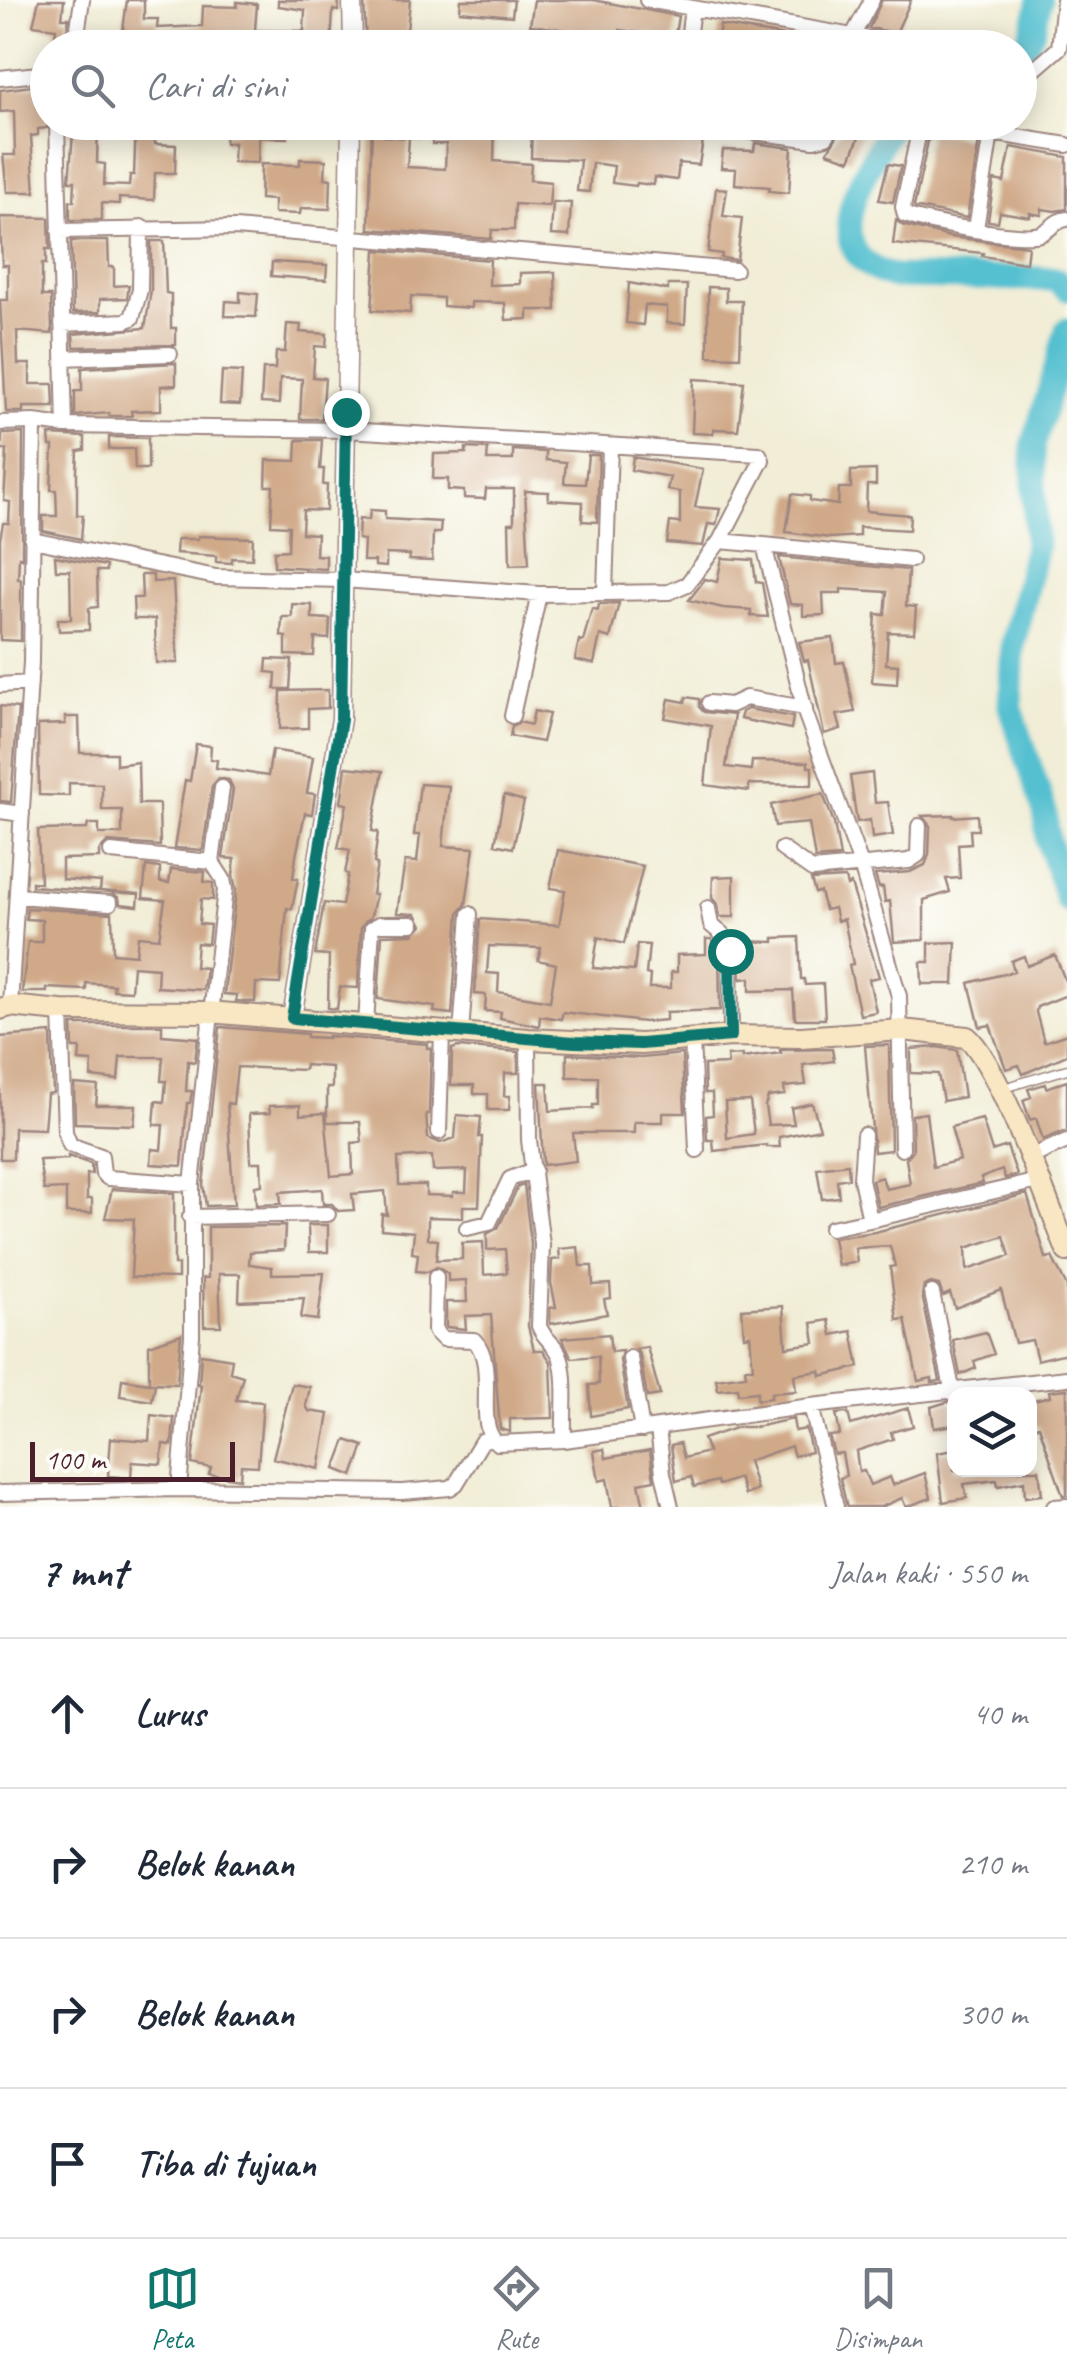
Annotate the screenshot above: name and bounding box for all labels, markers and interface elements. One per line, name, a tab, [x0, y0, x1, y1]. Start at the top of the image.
search box	[30, 30, 1037, 140]
icon: search	[65, 58, 120, 113]
text: Cari di sini	[145, 62, 285, 109]
route end	[324, 390, 370, 436]
route start	[708, 929, 754, 975]
map controls	[947, 1387, 1037, 1477]
button: layers	[947, 1387, 1037, 1477]
scale bar	[30, 1437, 235, 1482]
text: 100 m	[45, 1442, 105, 1477]
text: 7 mnt	[40, 1546, 126, 1599]
text: Jalan kaki · 550 m	[830, 1552, 1027, 1593]
icon: ahead	[40, 1686, 95, 1741]
text: Lurus	[135, 1690, 205, 1737]
text: 40 m	[973, 1693, 1027, 1734]
icon: right	[40, 1836, 95, 1891]
text: Belok kanan	[135, 1840, 294, 1887]
text: 210 m	[958, 1843, 1027, 1884]
icon: right	[40, 1986, 95, 2041]
text: Belok kanan	[135, 1990, 294, 2037]
text: 300 m	[958, 1993, 1027, 2034]
icon: arrive	[40, 2136, 95, 2191]
text: Tiba di tujuan	[135, 2140, 316, 2187]
tab: Peta	[145, 2261, 200, 2356]
tab: Rute	[489, 2261, 544, 2356]
tab: Disimpan	[834, 2261, 922, 2356]

